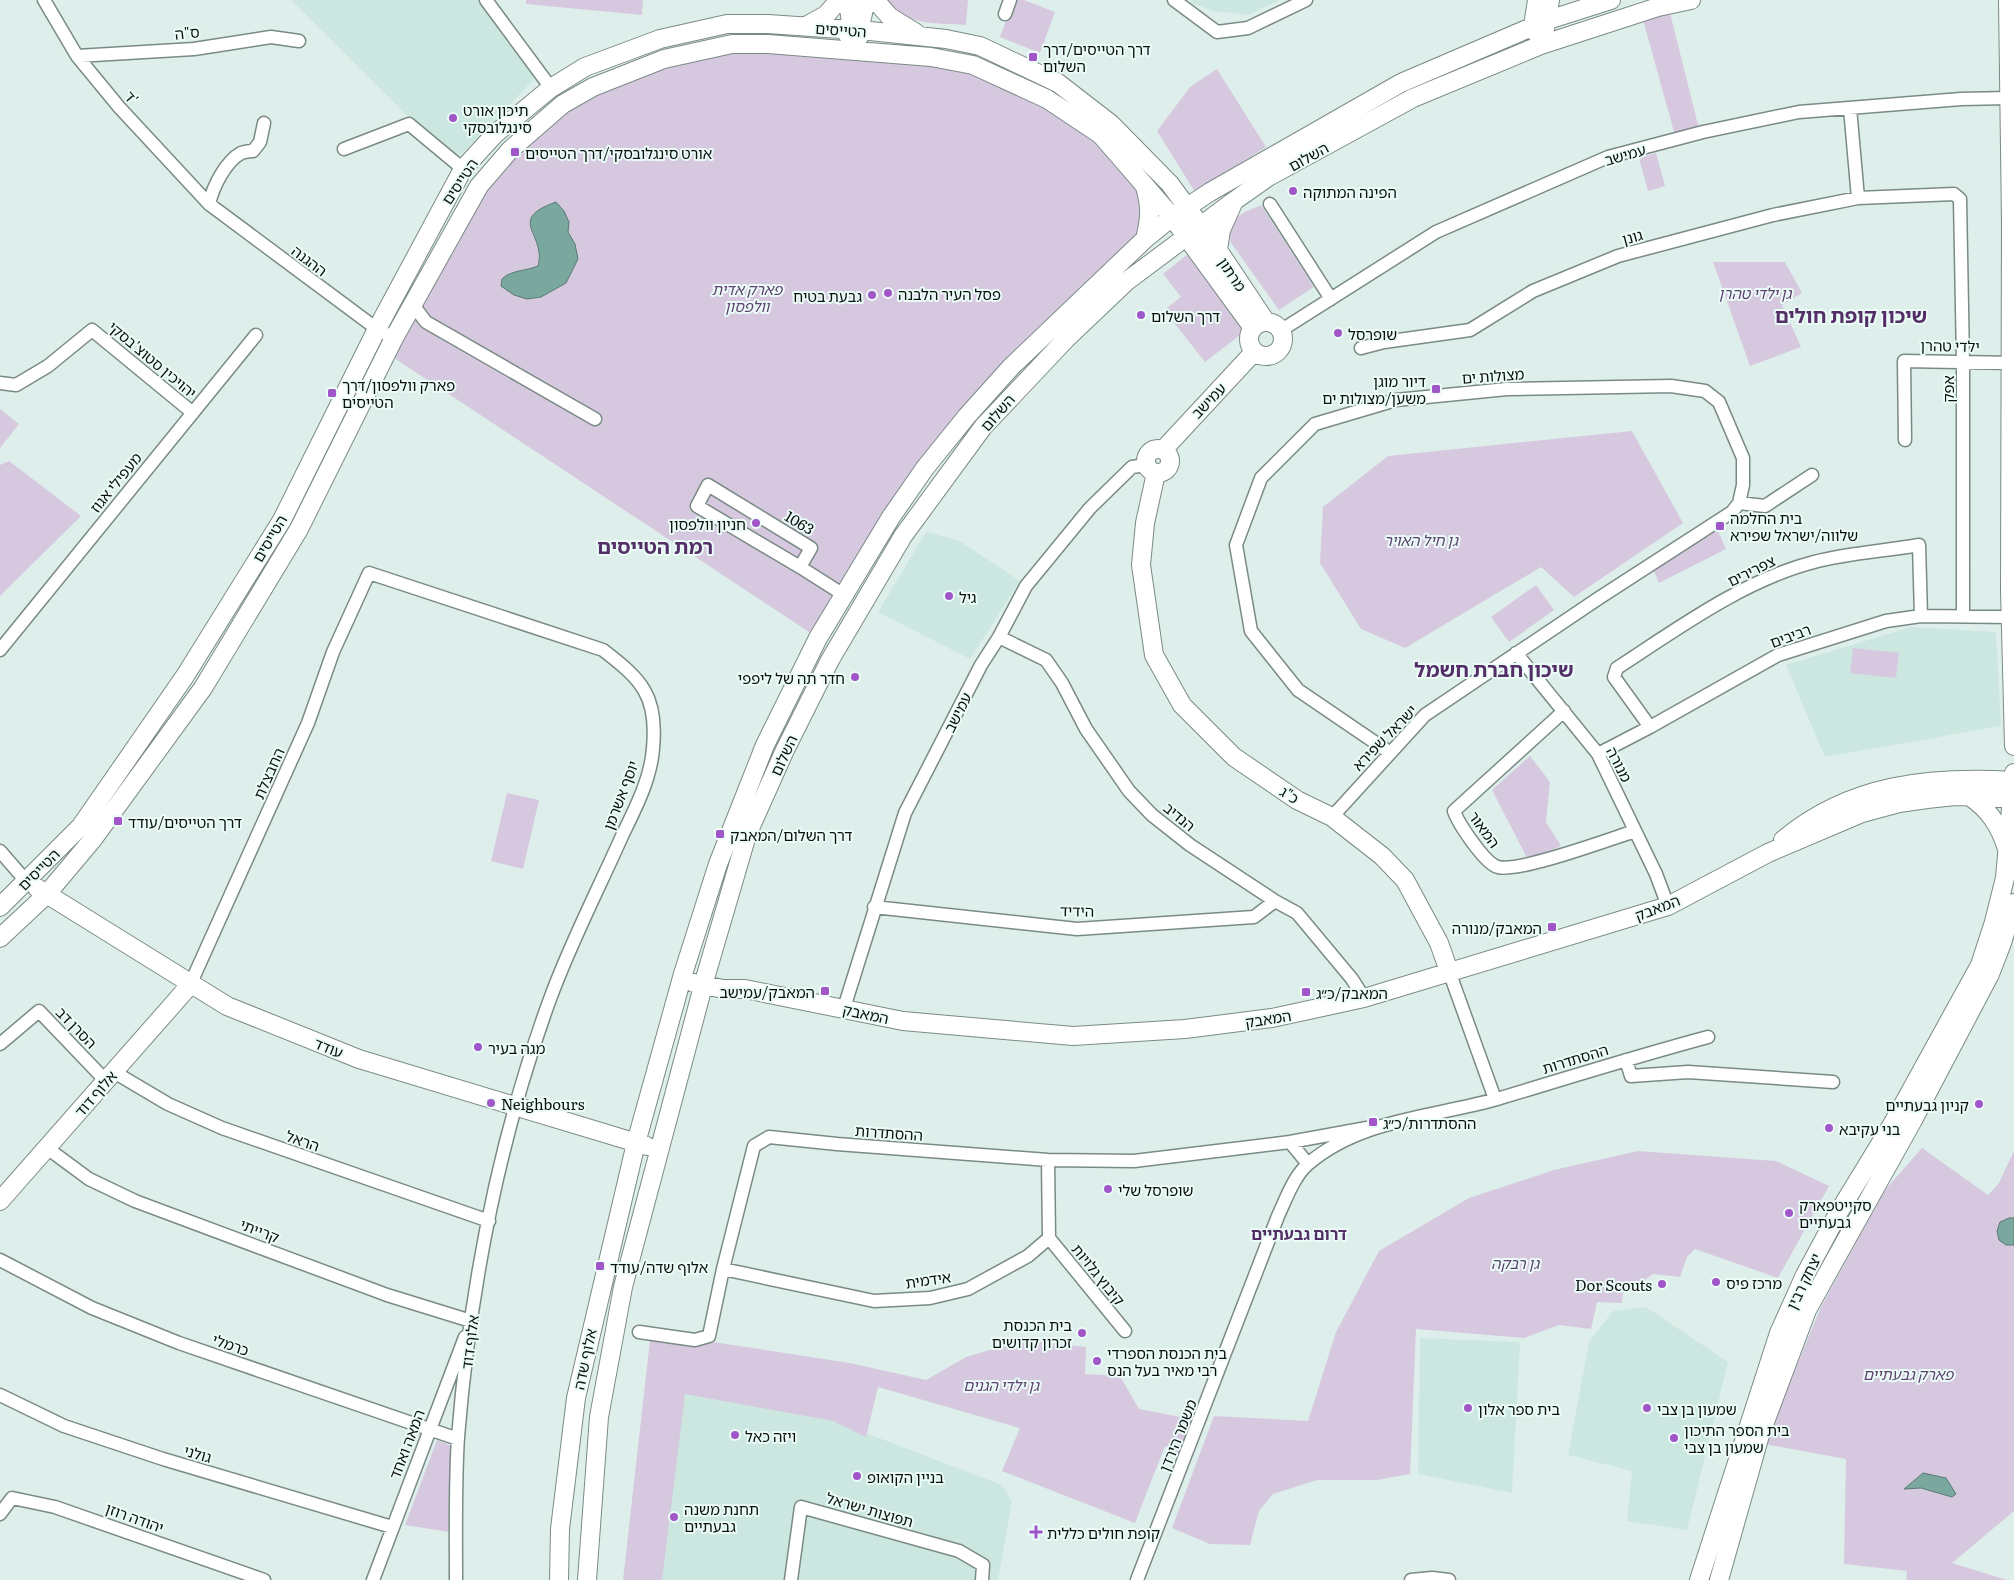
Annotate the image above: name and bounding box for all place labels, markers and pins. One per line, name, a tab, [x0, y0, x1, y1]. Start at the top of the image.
place label: דרך הטייסים/דרך השלום	[1043, 37, 1151, 77]
marker: דרך הטייסים/דרך השלום	[1027, 51, 1039, 63]
place label: תיכון אורט סינגלובסקי	[463, 98, 532, 138]
marker: תיכון אורט סינגלובסקי	[447, 112, 459, 124]
place label: אורט סינגלובסקי/דרך הטייסים	[525, 141, 712, 164]
marker: אורט סינגלובסקי/דרך הטייסים	[509, 146, 521, 158]
place label: הפינה המתוקה	[1303, 180, 1397, 203]
marker: הפינה המתוקה	[1287, 185, 1299, 197]
place label: פסל העיר הלבנה	[898, 282, 1001, 305]
place label: גבעת בטיח	[793, 284, 862, 307]
marker: פסל העיר הלבנה	[882, 287, 894, 299]
marker: גבעת בטיח	[866, 289, 878, 301]
place label: דרך השלום	[1151, 304, 1220, 327]
marker: דרך השלום	[1135, 309, 1147, 321]
place label: שופרסל	[1348, 322, 1397, 345]
marker: שופרסל	[1332, 327, 1344, 339]
place label: דיור מוגן משען/מצולות ים	[1322, 369, 1426, 409]
place label: פארק וולפסון/דרך הטייסים	[342, 373, 455, 413]
marker: דיור מוגן משען/מצולות ים	[1430, 383, 1442, 395]
marker: פארק וולפסון/דרך הטייסים	[326, 387, 338, 399]
place label: בית החלמה שלווה/ישראל שפירא	[1730, 506, 1858, 546]
place label: חניון וולפסון	[669, 512, 746, 535]
marker: חניון וולפסון	[750, 517, 762, 529]
marker: בית החלמה שלווה/ישראל שפירא	[1714, 520, 1726, 532]
place label: גיל	[959, 585, 977, 608]
marker: גיל	[943, 590, 955, 602]
place label: חדר תה של ליפפי	[738, 666, 845, 689]
marker: חדר תה של ליפפי	[849, 671, 861, 683]
place label: דרך הטייסים/עודד	[128, 810, 242, 833]
marker: דרך הטייסים/עודד	[112, 815, 124, 827]
place label: דרך השלום/המאבק	[730, 823, 852, 846]
marker: דרך השלום/המאבק	[714, 828, 726, 840]
place label: המאבק/מנורה	[1452, 916, 1542, 939]
marker: המאבק/מנורה	[1546, 921, 1558, 933]
place label: המאבק/עמישב	[719, 980, 815, 1003]
place label: המאבק/כ״ג	[1316, 981, 1388, 1004]
marker: המאבק/עמישב	[819, 985, 831, 997]
marker: המאבק/כ״ג	[1300, 986, 1312, 998]
place label: מגה בעיר	[488, 1036, 545, 1059]
marker: מגה בעיר	[472, 1041, 484, 1053]
place label: Neighbours	[501, 1092, 585, 1115]
place label: קניון גבעתיים	[1885, 1093, 1969, 1116]
marker: Neighbours	[485, 1097, 497, 1109]
marker: קניון גבעתיים	[1973, 1098, 1985, 1110]
place label: ההסתדרות/כ״ג	[1383, 1111, 1477, 1134]
marker: ההסתדרות/כ״ג	[1367, 1116, 1379, 1128]
place label: בני עקיבא	[1839, 1117, 1901, 1140]
marker: בני עקיבא	[1823, 1122, 1835, 1134]
place label: שופרסל שלי	[1118, 1178, 1193, 1201]
marker: שופרסל שלי	[1102, 1183, 1114, 1195]
place label: סקייטפארק גבעתיים	[1799, 1193, 1872, 1233]
marker: סקייטפארק גבעתיים	[1783, 1207, 1795, 1219]
place label: אלוף שדה/עודד	[610, 1255, 708, 1278]
marker: אלוף שדה/עודד	[594, 1260, 606, 1272]
place label: מרכז פיס	[1726, 1271, 1782, 1294]
place label: Dor Scouts	[1575, 1273, 1652, 1296]
marker: מרכז פיס	[1710, 1276, 1722, 1288]
marker: Dor Scouts	[1656, 1278, 1668, 1290]
place label: בית הכנסת זכרון קדושים	[992, 1313, 1072, 1353]
marker: בית הכנסת זכרון קדושים	[1076, 1327, 1088, 1339]
place label: בית הכנסת הספרדי רבי מאיר בעל הנס	[1107, 1341, 1227, 1381]
marker: בית הכנסת הספרדי רבי מאיר בעל הנס	[1091, 1355, 1103, 1367]
place label: בית ספר אלון	[1478, 1397, 1560, 1420]
place label: שמעון בן צבי	[1657, 1397, 1737, 1420]
marker: בית ספר אלון	[1462, 1402, 1474, 1414]
marker: שמעון בן צבי	[1641, 1402, 1653, 1414]
place label: בית הספר התיכון שמעון בן צבי	[1684, 1418, 1790, 1458]
place label: ויזה כאל	[745, 1424, 796, 1447]
marker: ויזה כאל	[729, 1429, 741, 1441]
marker: בית הספר התיכון שמעון בן צבי	[1668, 1432, 1680, 1444]
place label: בניין הקואופ	[867, 1465, 944, 1488]
marker: בניין הקואופ	[851, 1470, 863, 1482]
place label: תחנת משנה גבעתיים	[684, 1497, 759, 1537]
marker: תחנת משנה גבעתיים	[668, 1511, 680, 1523]
place label: קופת חולים כללית	[1047, 1521, 1160, 1544]
marker: קופת חולים כללית	[1029, 1525, 1043, 1539]

